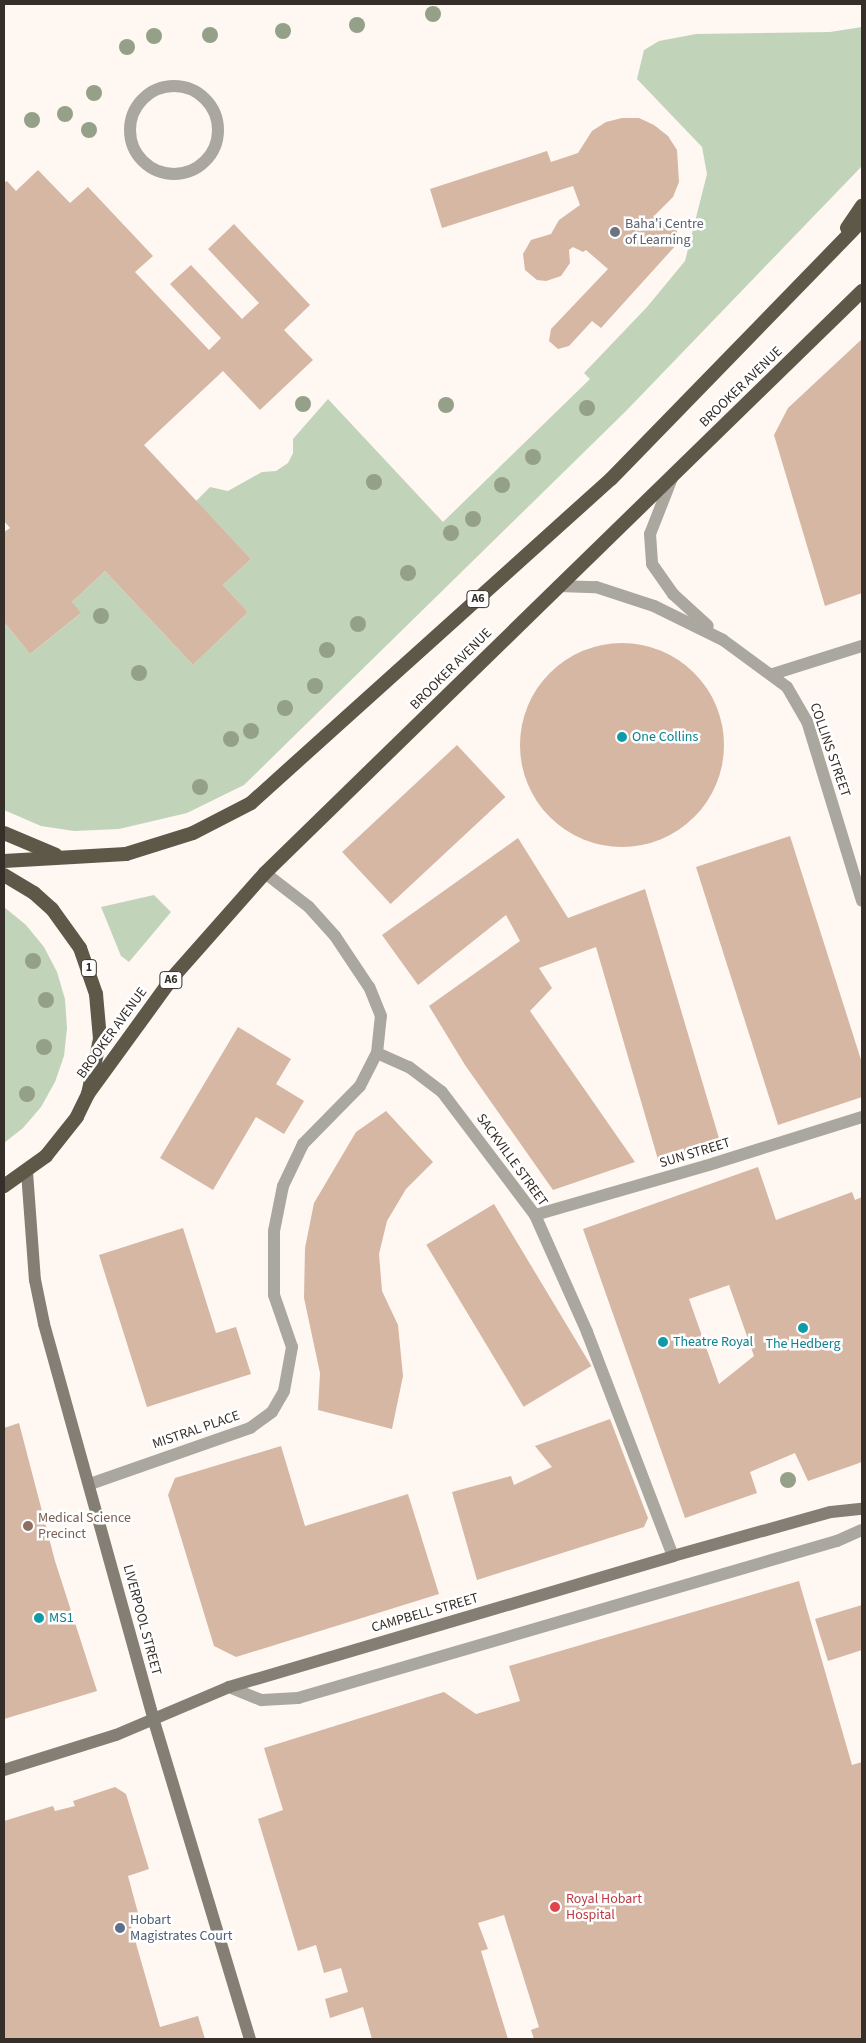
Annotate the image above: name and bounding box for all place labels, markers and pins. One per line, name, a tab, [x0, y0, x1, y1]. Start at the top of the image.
place label: Baha'i Centre of Learning	[625, 216, 704, 248]
marker: Baha'i Centre of Learning	[609, 226, 621, 238]
place label: One Collins	[632, 729, 698, 745]
marker: One Collins	[616, 731, 628, 743]
marker: The Hedberg	[797, 1322, 809, 1334]
place label: Theatre Royal	[673, 1334, 753, 1350]
marker: Theatre Royal	[657, 1336, 669, 1348]
place label: The Hedberg	[765, 1336, 841, 1352]
place label: Medical Science Precinct	[38, 1510, 131, 1542]
marker: Medical Science Precinct	[22, 1520, 34, 1532]
place label: MS1	[49, 1610, 74, 1626]
marker: MS1	[33, 1612, 45, 1624]
place label: Royal Hobart Hospital	[566, 1891, 642, 1924]
marker: Royal Hobart Hospital	[548, 1900, 562, 1914]
place label: Hobart Magistrates Court	[130, 1912, 232, 1944]
marker: Hobart Magistrates Court	[114, 1922, 126, 1934]

